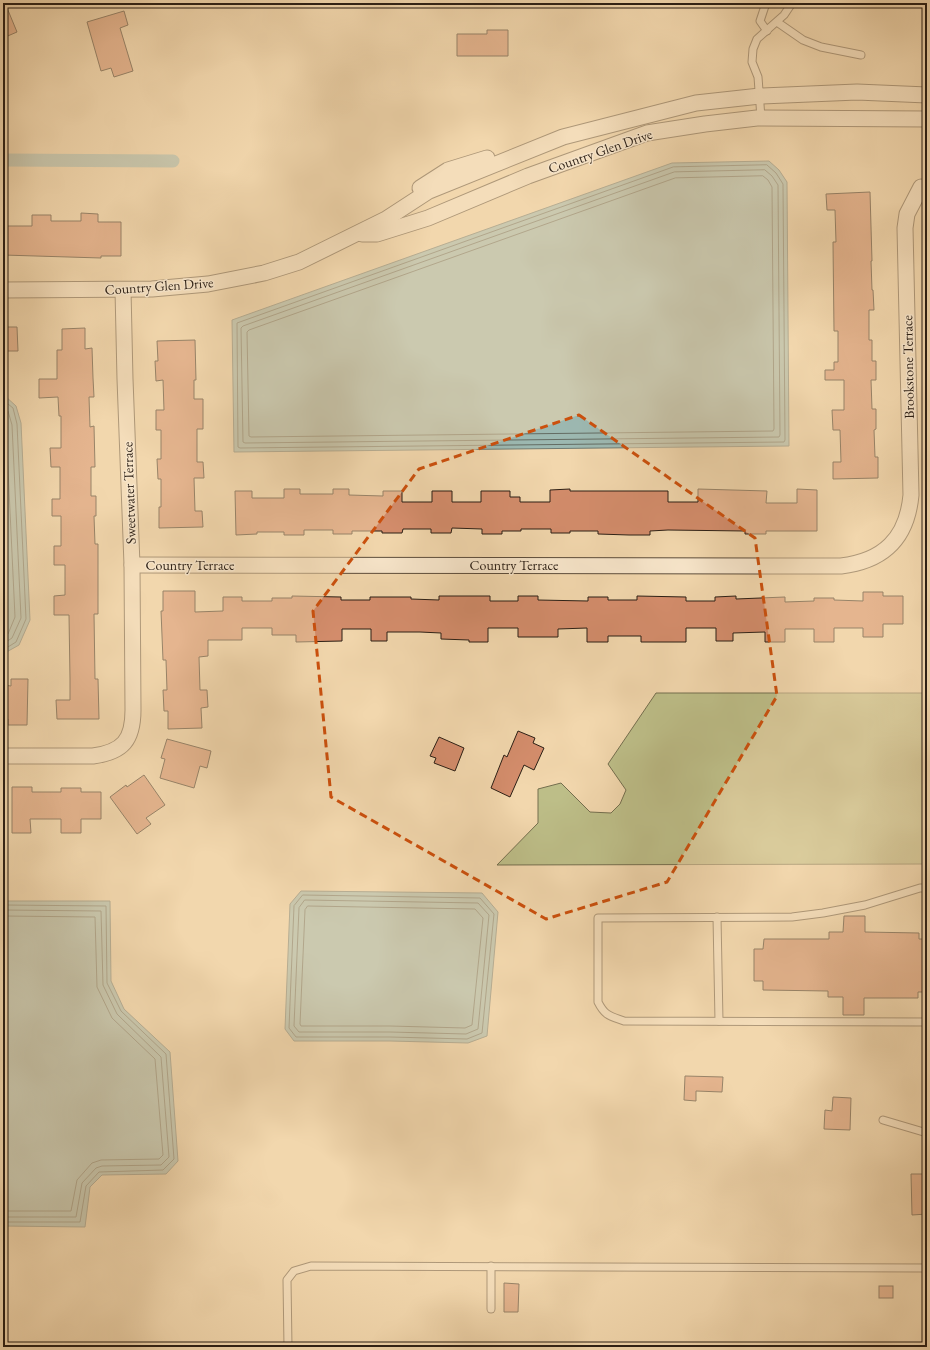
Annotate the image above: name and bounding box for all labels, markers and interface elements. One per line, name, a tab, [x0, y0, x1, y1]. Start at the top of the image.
street label: Country Glen Drive	[546, 125, 655, 177]
street label: Country Glen Drive	[104, 273, 214, 299]
street label: Brookstone Terrace	[898, 314, 918, 419]
street label: Sweetwater Terrace	[118, 441, 140, 544]
street label: Country Terrace	[146, 556, 235, 574]
street label: Country Terrace	[470, 556, 559, 574]

